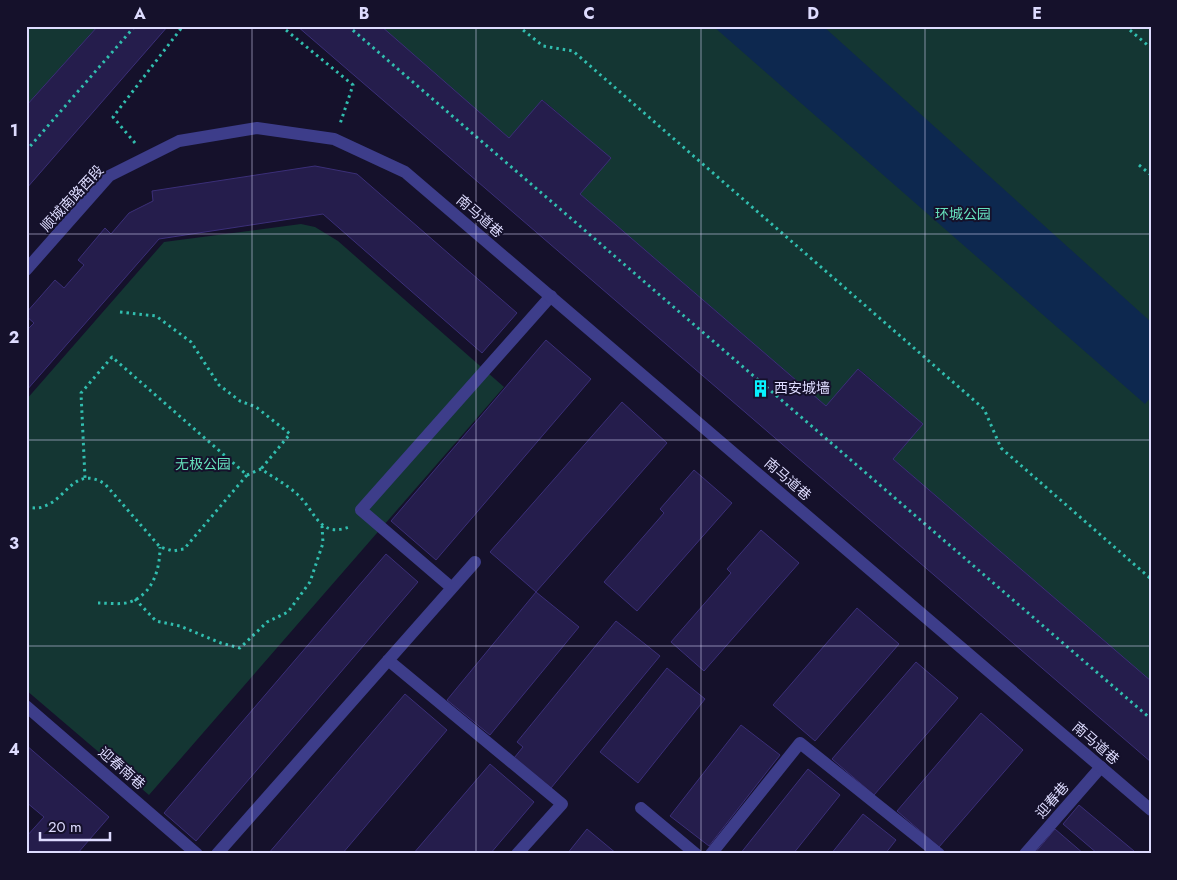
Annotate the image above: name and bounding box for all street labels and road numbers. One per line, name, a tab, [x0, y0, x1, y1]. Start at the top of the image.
street label: 顺城南路西段	[36, 160, 108, 236]
street label: 南马道巷	[452, 190, 508, 242]
street label: 南马道巷	[760, 453, 816, 505]
street label: 南马道巷	[1068, 717, 1124, 769]
street label: 迎春南巷	[94, 742, 150, 794]
street label: 迎春巷	[1031, 778, 1073, 822]

